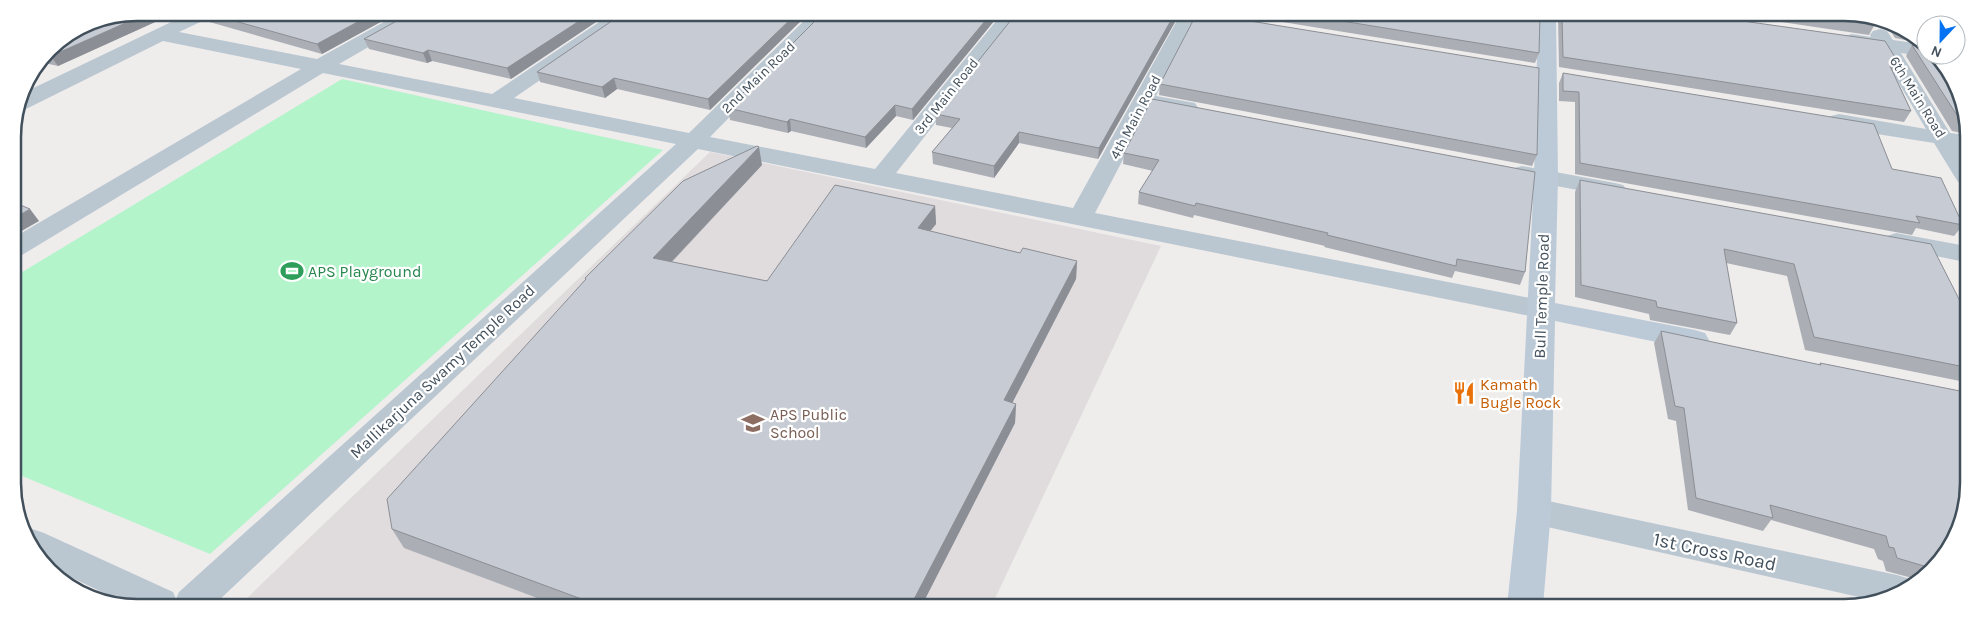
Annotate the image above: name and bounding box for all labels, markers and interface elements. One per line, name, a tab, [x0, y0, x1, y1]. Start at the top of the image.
north arrow	[1916, 15, 1966, 65]
street label: 2nd Main Road	[718, 38, 799, 117]
text: N	[1928, 42, 1944, 61]
street label: 6th Main Road	[1886, 53, 1949, 141]
street label: 3rd Main Road	[911, 55, 982, 138]
street label: 4th Main Road	[1106, 72, 1165, 162]
street label: Bull Temple Road	[1530, 233, 1553, 359]
sports icon: APS Playground	[279, 258, 305, 284]
place label: APS Playground	[308, 262, 421, 281]
street label: Mallikarjuna Swamy Temple Road	[346, 281, 539, 462]
place label: Kamath Bugle Rock	[1480, 375, 1561, 412]
restaurant icon: Kamath Bugle Rock	[1451, 380, 1477, 406]
place label: APS Public School	[770, 405, 847, 442]
school or university icon: APS Public School	[740, 410, 766, 436]
street label: 1st Cross Road	[1651, 528, 1778, 576]

